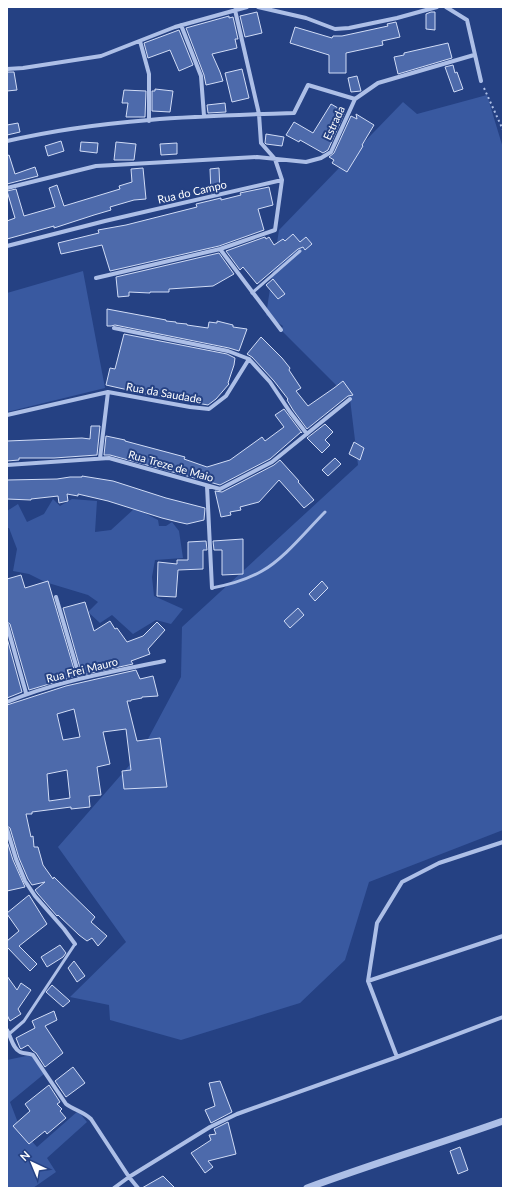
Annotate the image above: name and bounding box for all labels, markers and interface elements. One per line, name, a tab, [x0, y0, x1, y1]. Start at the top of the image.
street label: Estrada	[320, 104, 347, 142]
street label: Rua do Campo	[156, 177, 228, 206]
street label: Rua da Saudade	[125, 379, 203, 406]
street label: Rua Treze de Maio	[127, 447, 215, 484]
street label: Rua Frei Mauro	[45, 654, 119, 685]
north arrow	[12, 1143, 52, 1183]
text: N	[17, 1148, 32, 1163]

